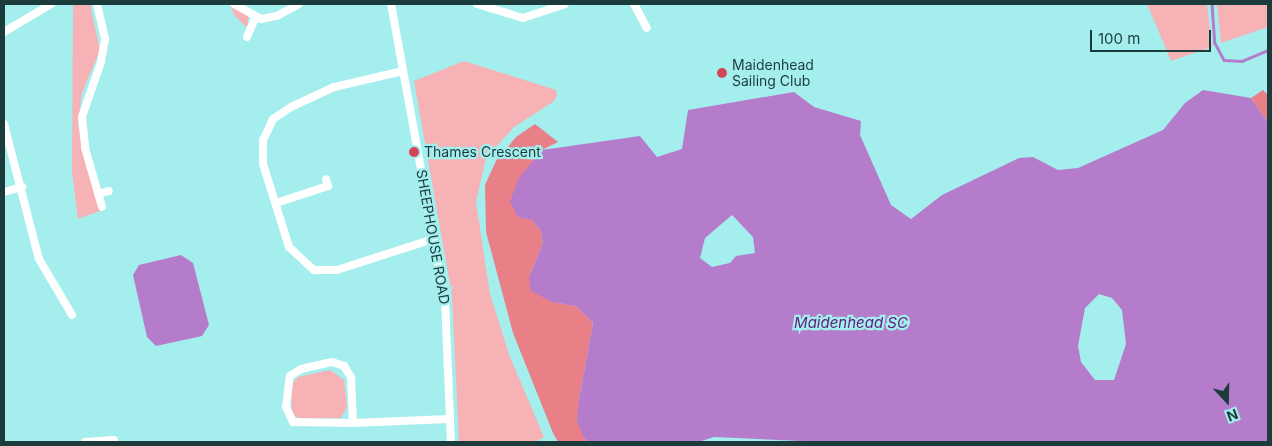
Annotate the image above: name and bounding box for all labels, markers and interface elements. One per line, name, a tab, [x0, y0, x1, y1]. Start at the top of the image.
scale bar	[1092, 20, 1213, 52]
text: 100 m	[1098, 29, 1140, 48]
place label: Maidenhead Sailing Club	[732, 57, 814, 90]
marker: Maidenhead Sailing Club	[716, 67, 728, 79]
place label: Thames Crescent	[424, 144, 541, 160]
marker: Thames Crescent	[408, 146, 420, 158]
street label: SHEEPHOUSE ROAD	[413, 168, 453, 306]
water label: Maidenhead SC	[794, 314, 908, 332]
north arrow	[1202, 376, 1252, 426]
text: N	[1225, 406, 1241, 425]

